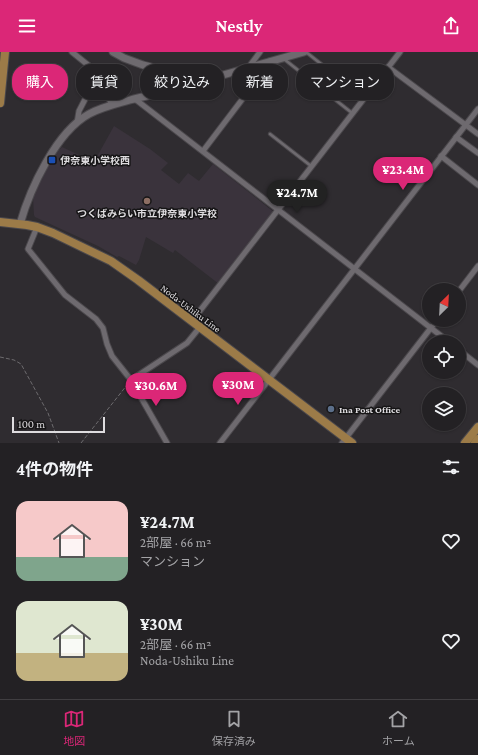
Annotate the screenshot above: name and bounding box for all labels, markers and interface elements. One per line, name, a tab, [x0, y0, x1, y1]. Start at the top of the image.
icon: menu	[16, 15, 38, 37]
icon: share	[440, 15, 462, 37]
text: Nestly	[215, 16, 263, 36]
chip: 購入	[12, 64, 68, 100]
chip: 賃貸	[76, 64, 132, 100]
chip: 絞り込み	[140, 64, 224, 100]
chip: 新着	[232, 64, 288, 100]
chip: マンション	[296, 64, 394, 100]
marker: 伊奈東小学校西	[47, 155, 57, 165]
place label: 伊奈東小学校西	[60, 155, 130, 166]
pin: ¥23.4M	[370, 157, 436, 191]
text: ¥23.4M	[382, 162, 424, 177]
pin: ¥24.7M	[264, 180, 330, 214]
text: ¥24.7M	[276, 185, 318, 200]
marker: つくばみらい市立伊奈東小学校	[142, 196, 152, 206]
place label: つくばみらい市立伊奈東小学校	[77, 208, 217, 219]
street label: Noda-Ushiku Line	[159, 282, 223, 335]
north arrow	[422, 283, 466, 327]
map controls	[422, 283, 466, 431]
button: locate	[422, 335, 466, 379]
pin: ¥30M	[214, 372, 262, 406]
pin: ¥30.6M	[123, 373, 189, 407]
text: ¥30M	[222, 377, 254, 392]
text: ¥30.6M	[135, 378, 177, 393]
button: layers	[422, 387, 466, 431]
marker: Ina Post Office	[326, 404, 336, 414]
place label: Ina Post Office	[339, 404, 400, 415]
scale bar	[12, 415, 105, 434]
text: 100 m	[18, 418, 45, 430]
icon: filters	[440, 456, 462, 478]
text: 4件の物件	[16, 460, 93, 479]
text: ¥24.7M	[140, 513, 195, 532]
icon: home	[48, 517, 96, 565]
icon: heart	[440, 530, 462, 552]
text: 2部屋 · 66 m²	[140, 535, 211, 550]
text: マンション	[140, 554, 205, 569]
text: ¥30M	[140, 615, 183, 634]
icon: home	[48, 617, 96, 665]
icon: heart	[440, 630, 462, 652]
text: 2部屋 · 66 m²	[140, 637, 211, 652]
text: Noda-Ushiku Line	[140, 653, 234, 668]
tab: 地図	[63, 708, 85, 748]
tab: 保存済み	[212, 708, 256, 748]
tab: ホーム	[382, 708, 415, 748]

